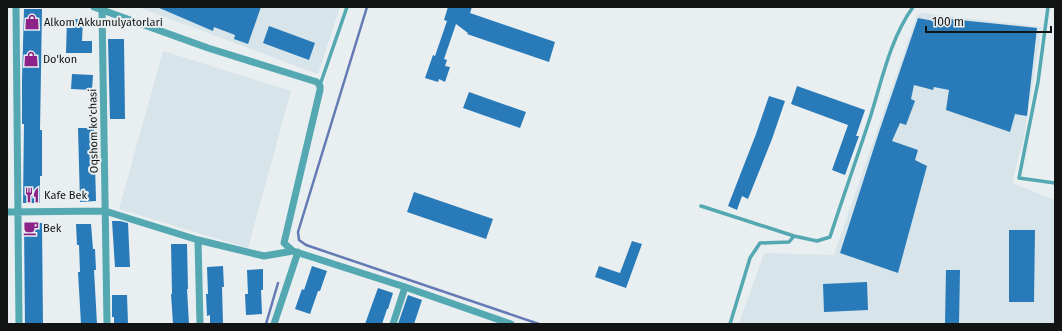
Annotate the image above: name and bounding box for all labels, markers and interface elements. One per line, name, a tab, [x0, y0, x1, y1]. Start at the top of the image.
scale bar	[926, 8, 1051, 34]
shop icon: Alkom Akkumulyatorlari	[23, 13, 41, 31]
text: 100 m	[932, 15, 964, 29]
place label: Alkom Akkumulyatorlari	[44, 16, 163, 29]
shop icon: Do'kon	[22, 50, 40, 68]
place label: Do'kon	[43, 53, 77, 66]
street label: Oqshom ko'chasi	[86, 89, 101, 173]
restaurant icon: Kafe Bek	[23, 186, 41, 204]
place label: Kafe Bek	[44, 189, 88, 202]
cafe icon: Bek	[22, 219, 40, 237]
place label: Bek	[43, 222, 62, 235]

